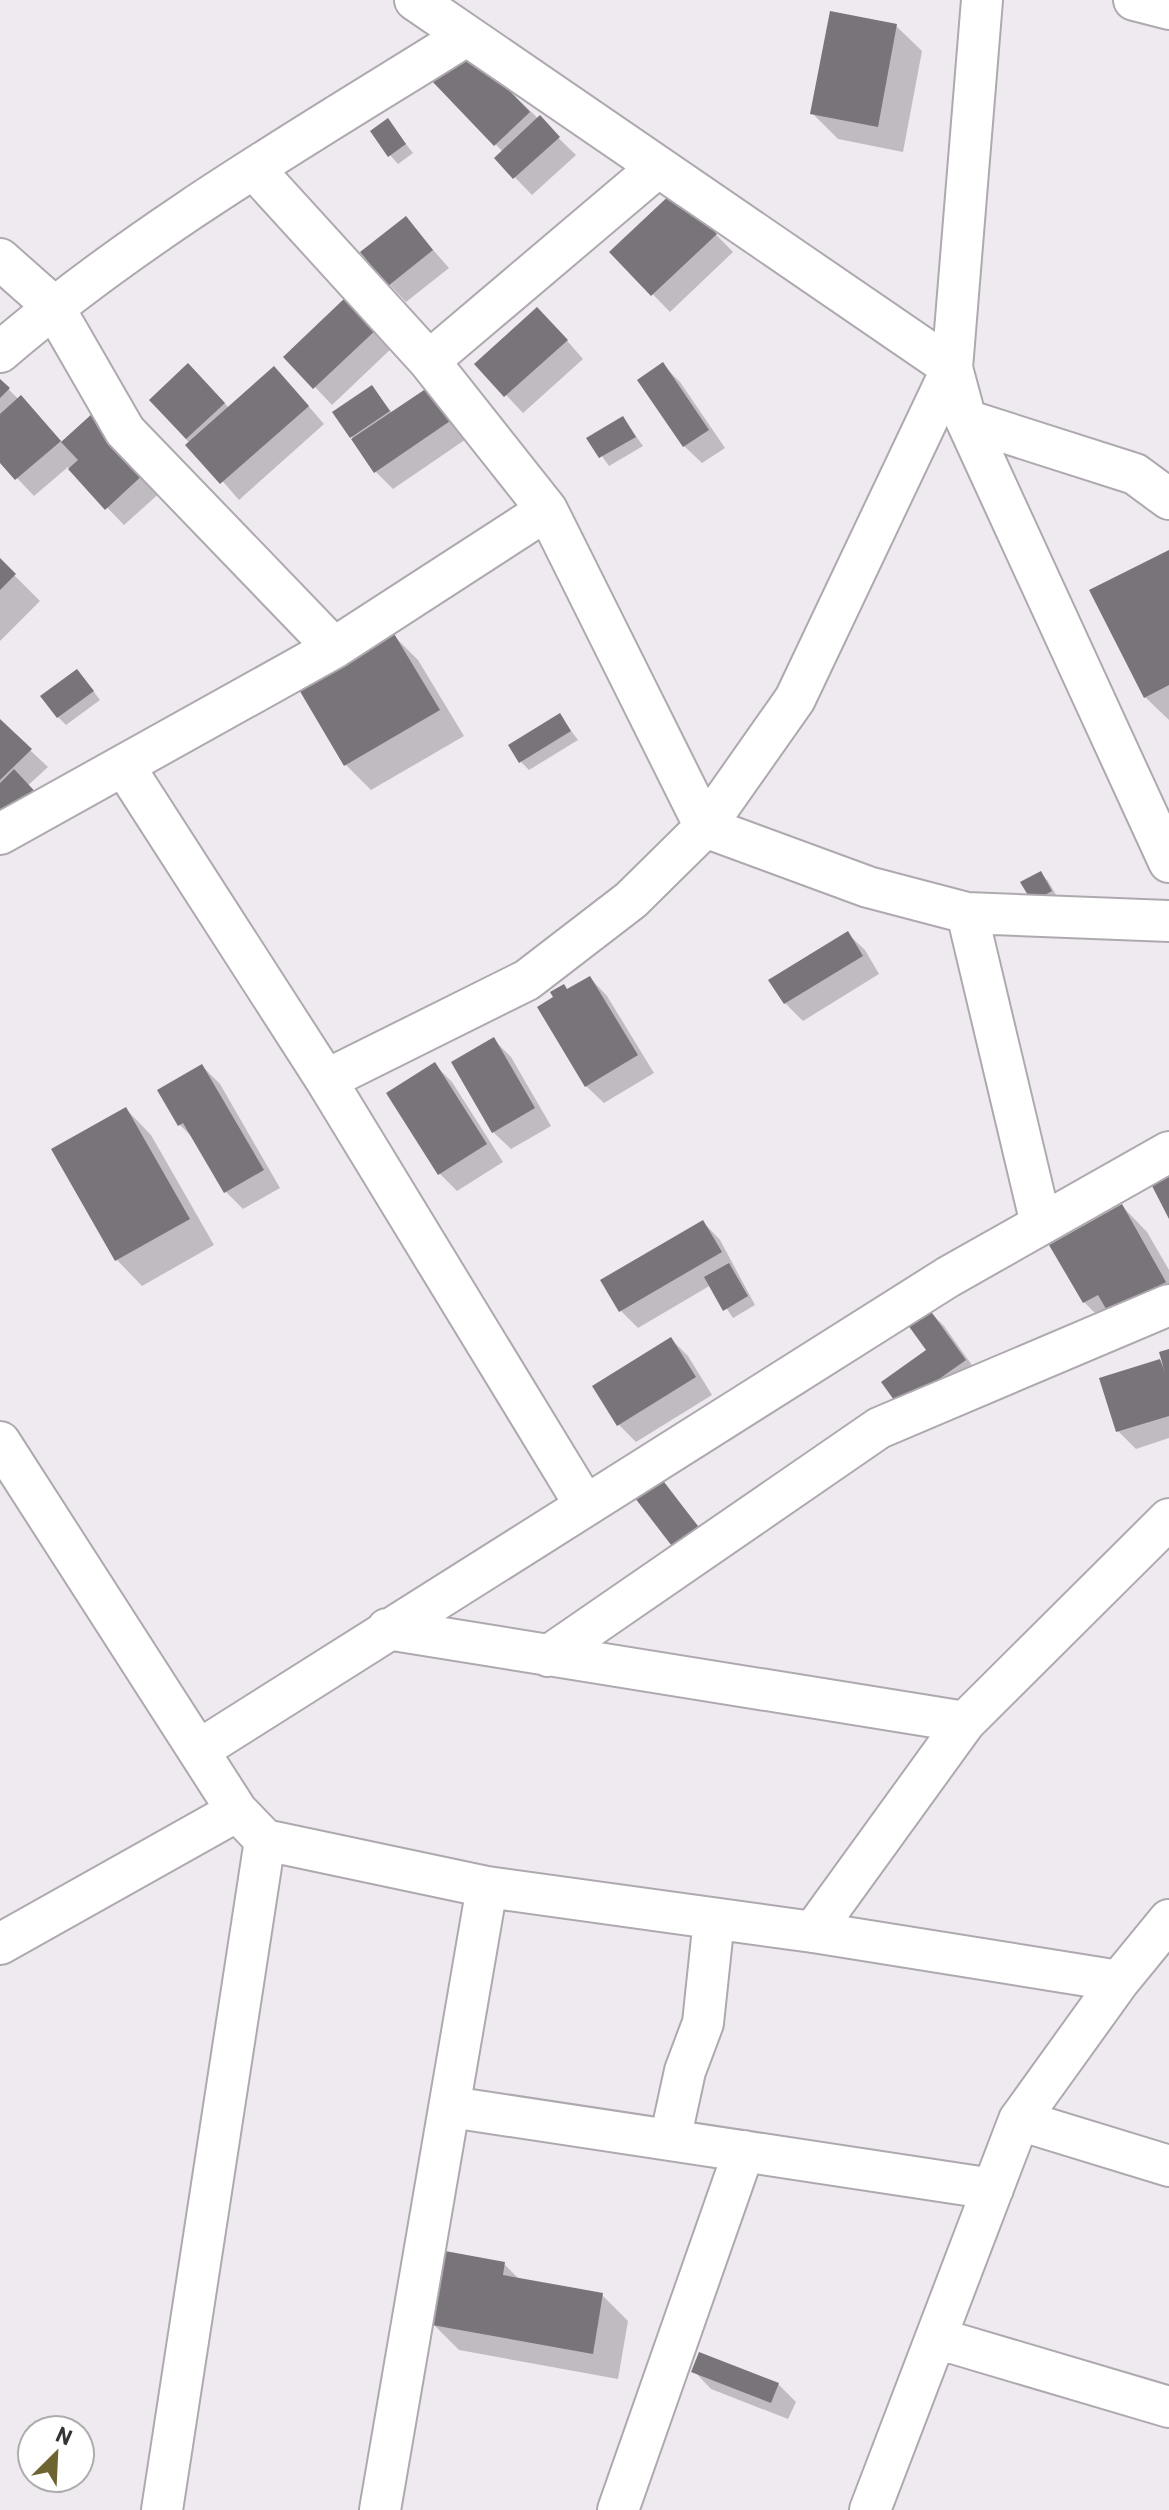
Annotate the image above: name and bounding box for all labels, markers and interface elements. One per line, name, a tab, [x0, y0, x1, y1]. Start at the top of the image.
north arrow	[16, 2414, 96, 2494]
text: N	[53, 2420, 77, 2450]

